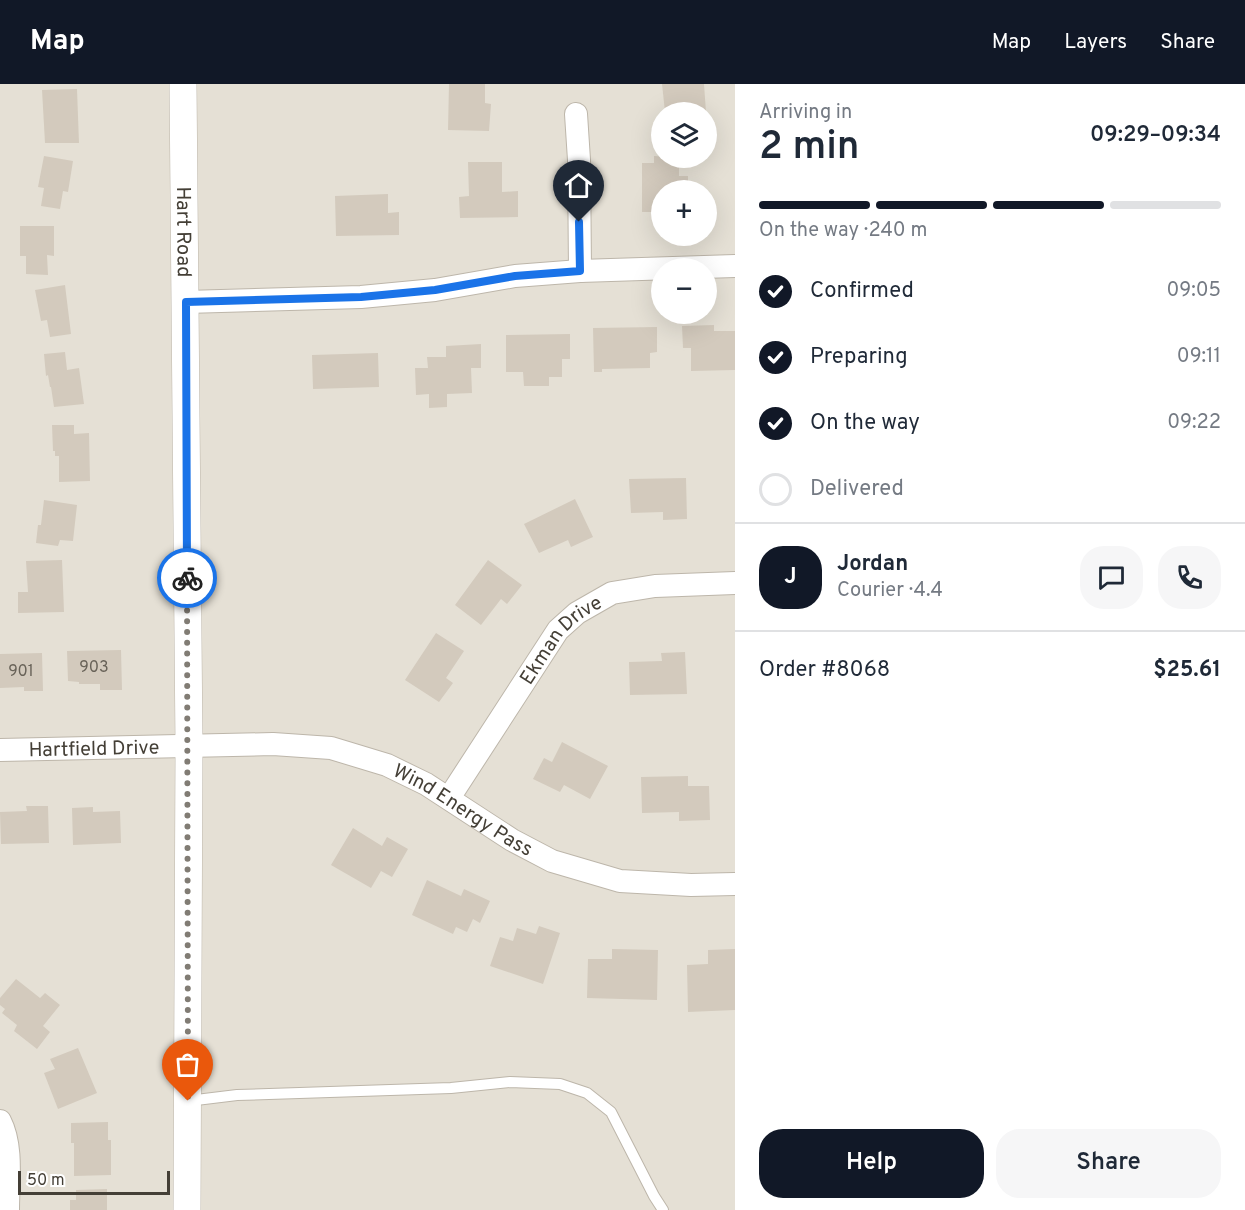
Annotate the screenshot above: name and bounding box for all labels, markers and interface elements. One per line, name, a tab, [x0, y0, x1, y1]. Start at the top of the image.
text: Map	[30, 24, 85, 60]
text: Map	[992, 29, 1031, 56]
text: Layers	[1064, 29, 1127, 56]
text: Share	[1160, 29, 1215, 56]
text: Arriving in	[759, 100, 852, 126]
map controls	[651, 102, 717, 324]
button: layers	[651, 102, 717, 168]
text: 09:29–09:34	[1090, 122, 1221, 149]
text: 2 min	[759, 124, 860, 173]
pin	[553, 160, 604, 222]
icon: home	[562, 169, 595, 202]
button: +	[651, 180, 717, 246]
street label: Hart Road	[169, 186, 196, 278]
text: On the way · 240 m	[759, 218, 927, 244]
button: −	[651, 258, 717, 324]
icon: check	[759, 275, 792, 308]
text: Confirmed	[810, 278, 914, 305]
text: 09:05	[1166, 278, 1221, 304]
icon: check	[759, 341, 792, 374]
text: Preparing	[810, 344, 908, 371]
text: 09:11	[1177, 344, 1221, 370]
icon: check	[759, 407, 792, 440]
text: On the way	[810, 410, 920, 437]
text: 09:22	[1167, 410, 1221, 436]
text: Delivered	[810, 476, 904, 503]
button: chat	[1080, 546, 1143, 609]
button: phone	[1158, 546, 1221, 609]
courier	[157, 548, 217, 608]
text: Jordan	[837, 551, 908, 578]
icon: bike	[171, 562, 204, 595]
text: J	[784, 564, 797, 591]
text: Courier · 4.4	[837, 578, 943, 604]
street label: Ekman Drive	[515, 590, 607, 690]
text: Order #8068	[759, 657, 890, 684]
text: $25.61	[1153, 657, 1221, 684]
house number: 903	[79, 658, 109, 678]
house number: 901	[8, 662, 34, 682]
street label: Hartfield Drive	[28, 736, 160, 764]
street label: Wind Energy Pass	[388, 759, 537, 863]
pin	[162, 1039, 213, 1101]
icon: bag	[171, 1048, 204, 1081]
button: Help	[759, 1129, 984, 1198]
button: Share	[996, 1129, 1221, 1198]
scale bar	[18, 1168, 170, 1196]
text: 50 m	[27, 1171, 65, 1191]

